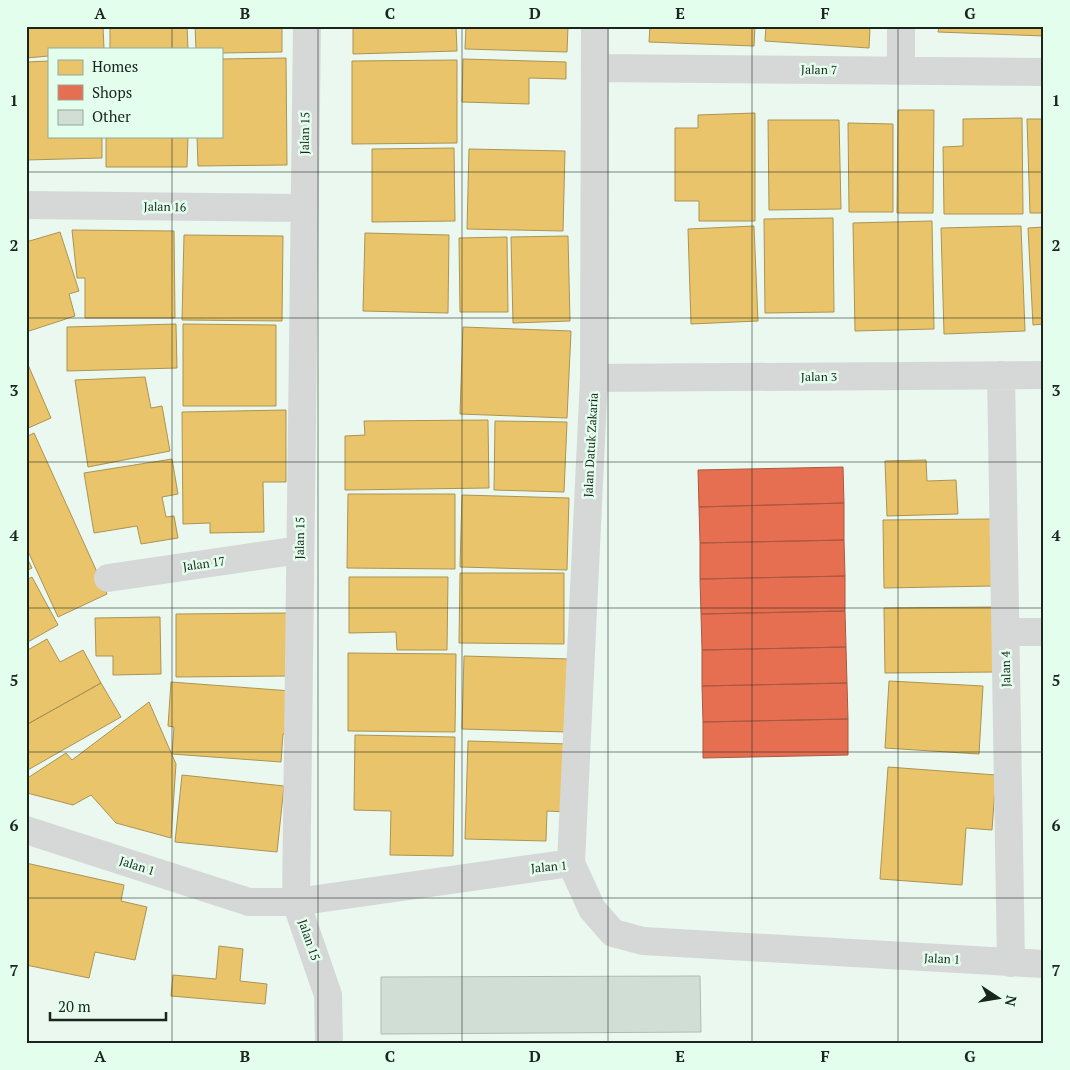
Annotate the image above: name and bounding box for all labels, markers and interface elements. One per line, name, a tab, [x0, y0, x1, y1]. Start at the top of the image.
text: A	[94, 2, 106, 24]
text: B	[240, 2, 250, 24]
text: C	[385, 2, 395, 24]
text: D	[529, 2, 541, 24]
text: E	[675, 2, 685, 24]
text: F	[820, 2, 830, 24]
text: G	[964, 2, 976, 24]
legend	[48, 48, 222, 138]
text: Homes	[92, 56, 138, 76]
street label: Jalan 7	[801, 62, 837, 77]
text: Shops	[92, 82, 132, 102]
text: 1	[9, 89, 19, 111]
text: 1	[1051, 89, 1061, 111]
text: Other	[92, 106, 131, 126]
street label: Jalan 15	[297, 112, 312, 154]
street label: Jalan 16	[144, 199, 187, 214]
text: 2	[9, 234, 19, 256]
text: 2	[1051, 234, 1061, 256]
street label: Jalan 3	[801, 369, 837, 384]
text: 3	[9, 379, 19, 401]
text: 3	[1051, 379, 1061, 401]
street label: Jalan Datuk Zakaria	[580, 392, 601, 498]
street label: Jalan 15	[292, 517, 307, 559]
text: 4	[9, 524, 19, 546]
text: 4	[1051, 524, 1061, 546]
street label: Jalan 17	[182, 553, 226, 574]
street label: Jalan 4	[998, 650, 1013, 687]
text: 5	[9, 669, 19, 691]
text: 5	[1051, 669, 1061, 691]
text: 6	[9, 814, 19, 836]
text: 6	[1051, 814, 1061, 836]
street label: Jalan 1	[118, 853, 157, 878]
street label: Jalan 1	[530, 857, 568, 876]
street label: Jalan 15	[295, 917, 324, 962]
street label: Jalan 1	[924, 950, 961, 967]
text: 7	[9, 959, 19, 981]
text: 7	[1051, 959, 1061, 981]
north arrow	[972, 972, 1022, 1022]
scale bar	[50, 990, 166, 1022]
text: N	[1001, 994, 1022, 1008]
text: 20 m	[58, 996, 91, 1016]
text: A	[94, 1045, 106, 1067]
text: B	[240, 1045, 250, 1067]
text: C	[385, 1045, 395, 1067]
text: D	[529, 1045, 541, 1067]
text: E	[675, 1045, 685, 1067]
text: F	[820, 1045, 830, 1067]
text: G	[964, 1045, 976, 1067]

